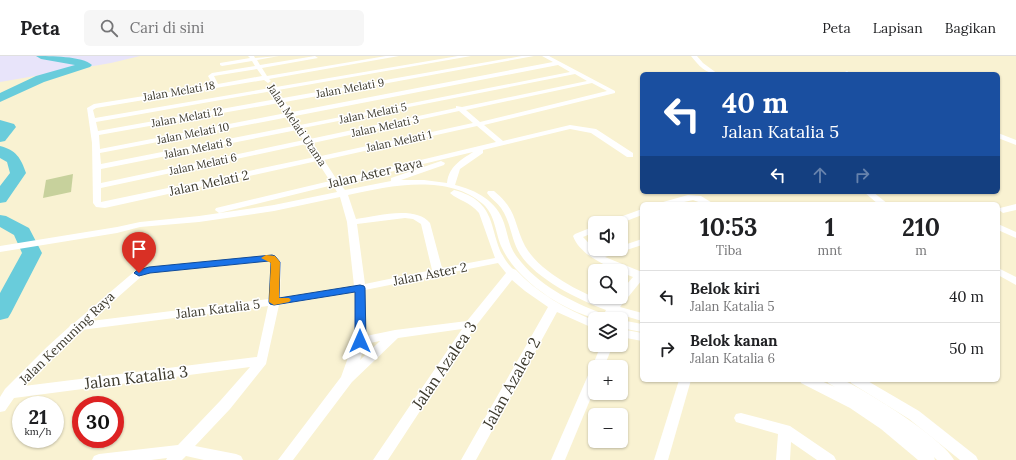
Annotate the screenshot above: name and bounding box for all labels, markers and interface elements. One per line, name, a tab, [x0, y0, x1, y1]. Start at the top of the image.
search box	[84, 10, 364, 46]
text: Peta	[20, 16, 60, 40]
icon: search	[98, 17, 120, 39]
text: Cari di sini	[130, 18, 204, 37]
text: Peta	[822, 19, 851, 37]
text: Lapisan	[873, 19, 923, 37]
text: Bagikan	[945, 19, 996, 37]
street label: Jalan Melati 9	[314, 75, 385, 101]
street label: Jalan Melati 18	[141, 78, 216, 104]
street label: Jalan Melati Utama	[264, 80, 330, 169]
text: 40 m	[722, 85, 788, 121]
icon: left	[656, 88, 708, 140]
street label: Jalan Melati 5	[337, 100, 408, 127]
street label: Jalan Melati 12	[149, 104, 224, 130]
street label: Jalan Melati 3	[349, 112, 420, 140]
street label: Jalan Melati 10	[155, 119, 231, 147]
text: Jalan Katalia 5	[722, 120, 839, 143]
street label: Jalan Melati 1	[364, 127, 433, 155]
street label: Jalan Melati 8	[162, 135, 233, 162]
street label: Jalan Melati 6	[167, 150, 238, 178]
street label: Jalan Aster Raya	[325, 154, 424, 192]
icon: left	[767, 164, 789, 186]
icon: ahead	[809, 164, 831, 186]
icon: right	[851, 164, 873, 186]
street label: Jalan Melati 2	[167, 166, 250, 200]
text: 10:53	[700, 212, 758, 243]
text: 1	[825, 212, 835, 243]
text: 210	[902, 212, 940, 243]
map controls	[588, 216, 628, 448]
button: sound	[588, 216, 628, 256]
pin	[122, 232, 156, 273]
icon: arrive	[128, 238, 150, 260]
text: Tiba	[716, 242, 742, 259]
text: mnt	[818, 242, 842, 259]
text: m	[915, 242, 927, 259]
street label: Jalan Aster 2	[390, 258, 469, 290]
button: search	[588, 264, 628, 304]
text: Belok kiri	[690, 279, 760, 298]
icon: left	[656, 286, 678, 308]
text: 40 m	[949, 287, 984, 306]
street label: Jalan Kemuning Raya	[15, 288, 119, 389]
street label: Jalan Katalia 5	[174, 295, 261, 323]
text: Jalan Katalia 5	[690, 298, 775, 315]
button: layers	[588, 312, 628, 352]
street label: Jalan Azalea 3	[407, 317, 481, 414]
position arrow	[339, 320, 381, 362]
text: Belok kanan	[690, 331, 778, 350]
street label: Jalan Azalea 2	[477, 334, 544, 433]
icon: right	[656, 338, 678, 360]
text: 50 m	[949, 339, 984, 358]
text: Jalan Katalia 6	[690, 350, 775, 367]
button: +	[588, 360, 628, 400]
street label: Jalan Katalia 3	[82, 361, 189, 393]
speed limit sign: 30	[72, 396, 124, 448]
text: 21	[29, 404, 47, 429]
button: −	[588, 408, 628, 448]
text: km/h	[24, 425, 52, 438]

